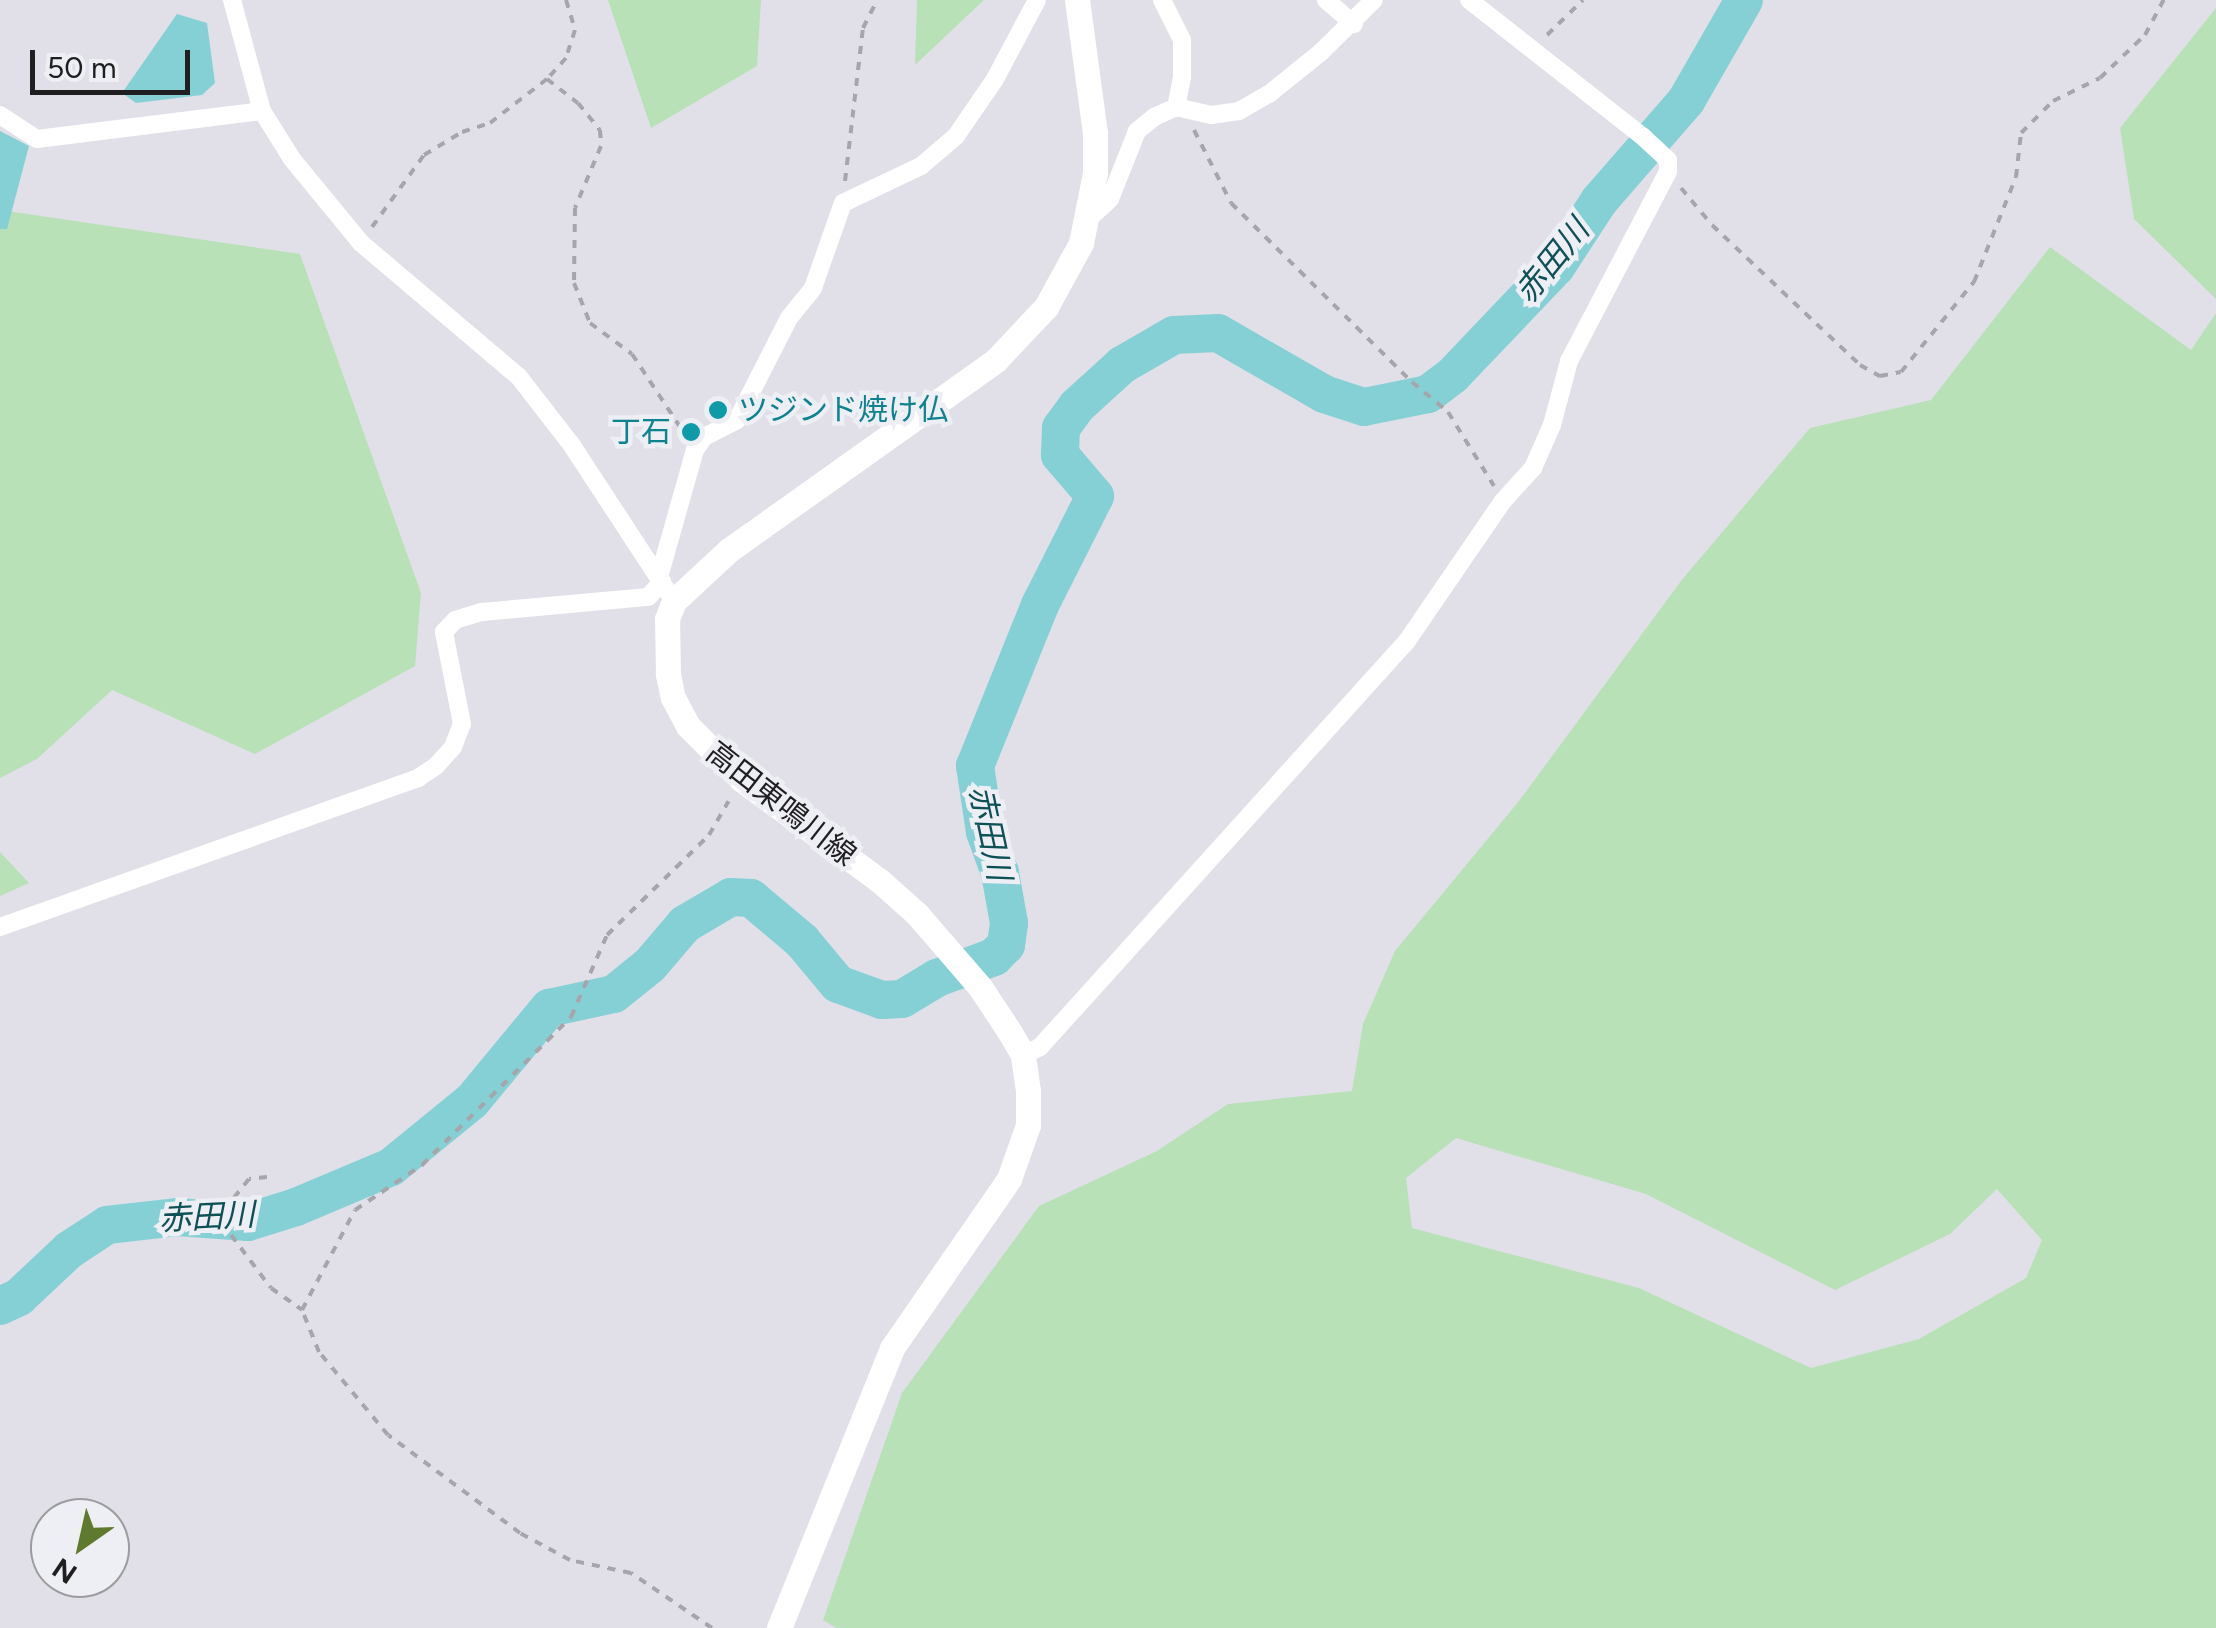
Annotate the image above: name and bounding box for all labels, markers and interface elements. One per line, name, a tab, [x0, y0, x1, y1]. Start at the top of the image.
scale bar	[35, 30, 195, 92]
text: 50 m	[47, 49, 116, 86]
water label: 赤田川	[1507, 212, 1597, 310]
place label: ツジンド焼け仏	[738, 392, 948, 428]
marker: ツジンド焼け仏	[707, 399, 729, 421]
place label: 丁石	[611, 414, 671, 450]
marker: 丁石	[680, 421, 702, 443]
street label: 高田東鳴川線	[699, 734, 863, 874]
water label: 赤田川	[961, 782, 1019, 884]
water label: 赤田川	[158, 1195, 256, 1239]
north arrow	[30, 1498, 130, 1598]
text: N	[46, 1551, 83, 1591]

